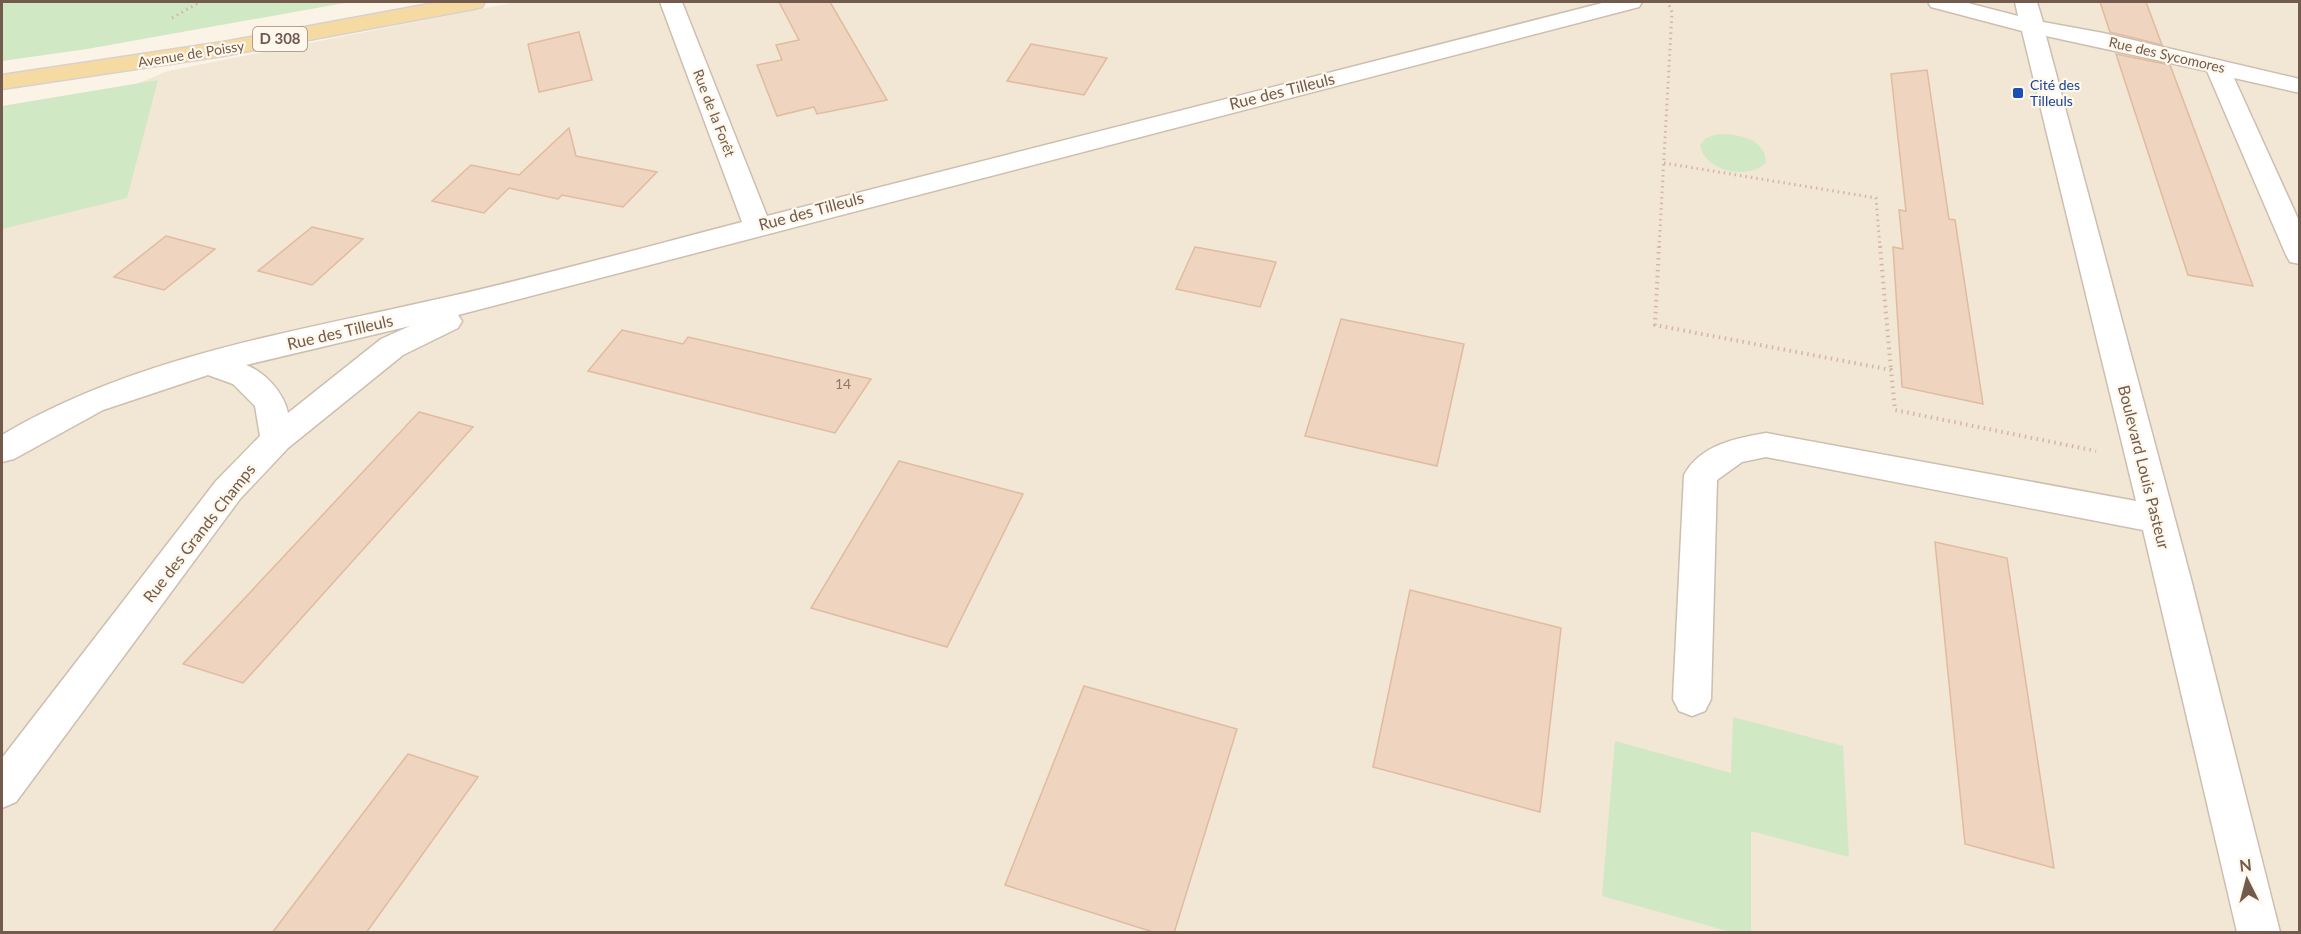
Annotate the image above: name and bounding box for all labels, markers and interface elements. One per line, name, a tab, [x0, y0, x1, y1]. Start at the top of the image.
road number: D 308	[253, 27, 307, 51]
street label: Rue des Sycomores	[2107, 33, 2227, 76]
street label: Avenue de Poissy	[137, 37, 246, 70]
street label: Rue de la Forêt	[690, 67, 739, 159]
street label: Rue des Tilleuls	[1227, 68, 1337, 113]
place label: Cité des Tilleuls	[2030, 76, 2080, 109]
marker: Cité des Tilleuls	[2011, 86, 2025, 100]
street label: Rue des Tilleuls	[756, 187, 866, 234]
street label: Rue des Tilleuls	[285, 310, 395, 353]
house number: 14	[835, 375, 851, 392]
street label: Boulevard Louis Pasteur	[2115, 383, 2174, 551]
street label: Rue des Grands Champs	[139, 460, 259, 606]
north arrow	[2217, 850, 2277, 910]
text: N	[2238, 854, 2253, 875]

